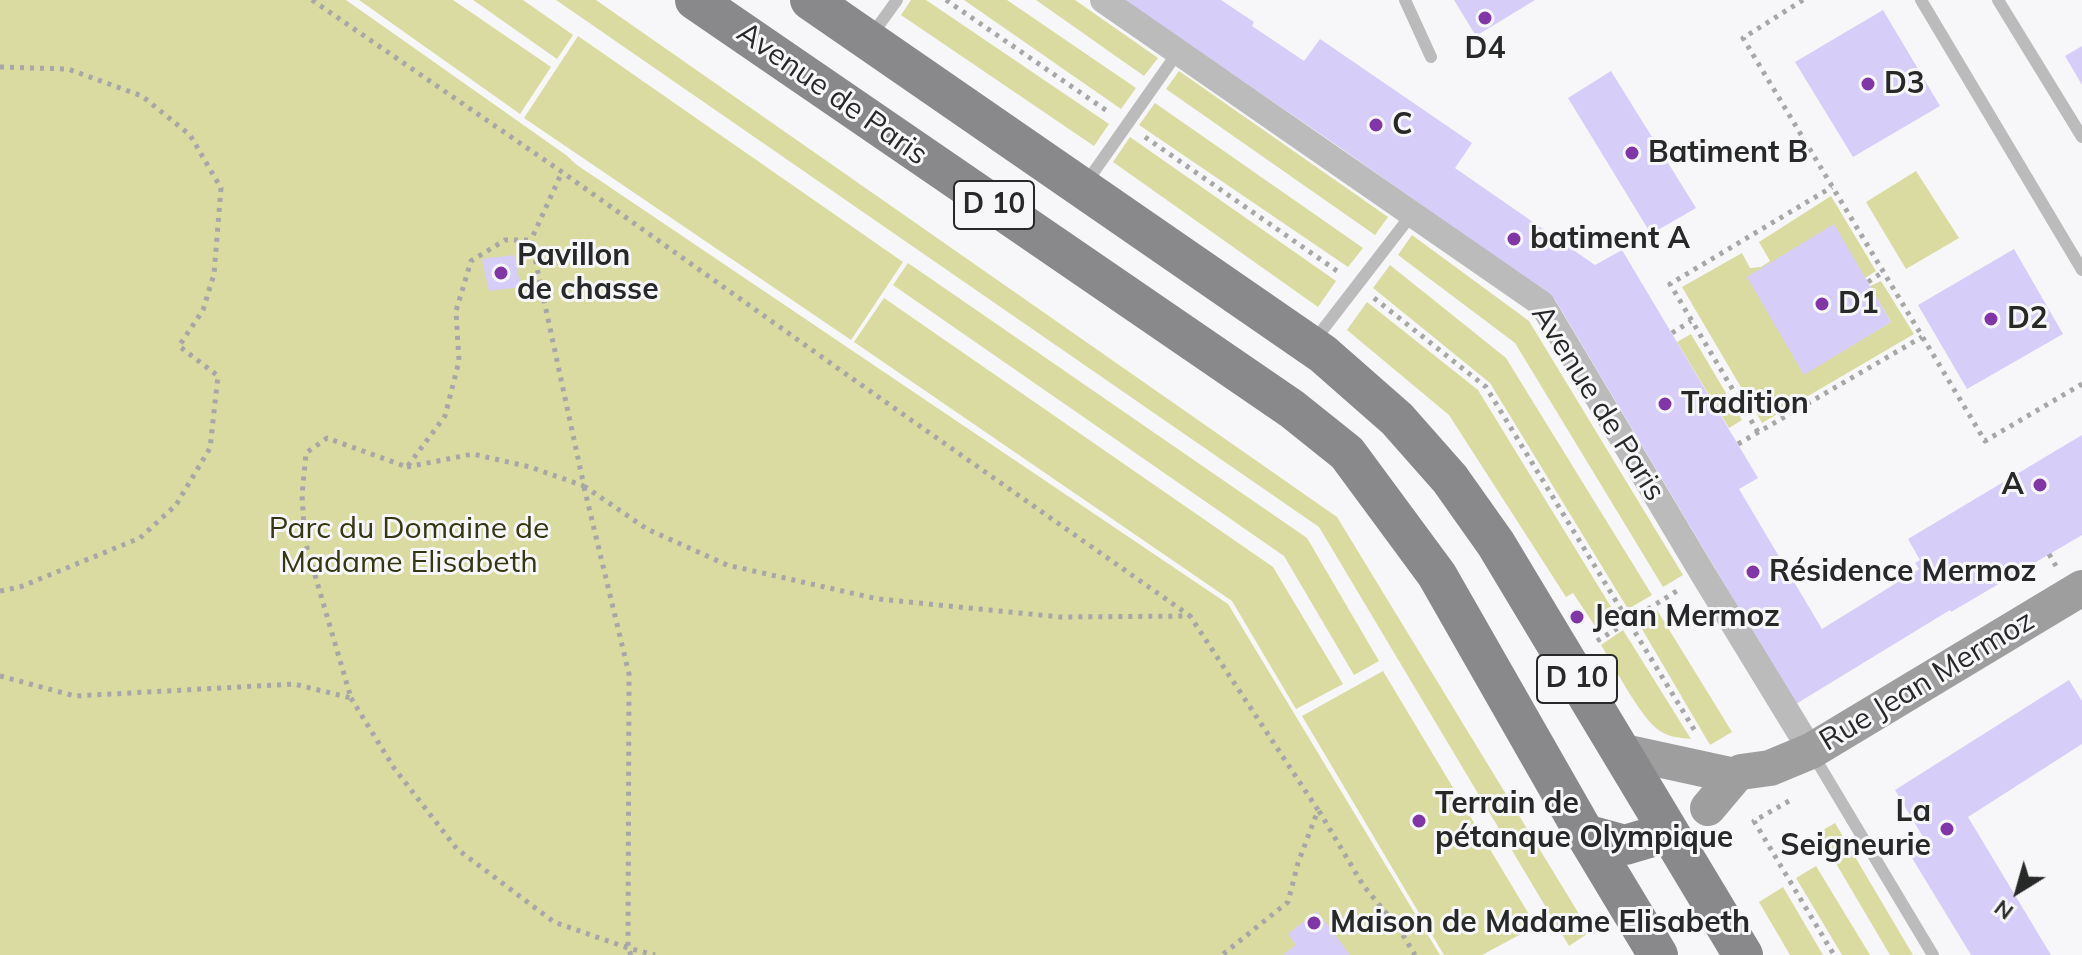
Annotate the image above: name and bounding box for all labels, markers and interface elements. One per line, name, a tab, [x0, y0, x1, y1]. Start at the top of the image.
marker: D4	[1476, 9, 1494, 27]
street label: Avenue de Paris	[730, 15, 934, 173]
place label: D4	[1465, 31, 1505, 67]
place label: D3	[1884, 66, 1925, 102]
marker: D3	[1859, 75, 1877, 93]
place label: C	[1392, 107, 1413, 143]
marker: C	[1367, 116, 1385, 134]
place label: Batiment B	[1648, 135, 1808, 171]
marker: Batiment B	[1623, 144, 1641, 162]
road number: D 10	[954, 181, 1034, 229]
place label: batiment A	[1530, 221, 1690, 257]
marker: batiment A	[1505, 230, 1523, 248]
place label: Pavillon de chasse	[517, 238, 659, 308]
marker: Pavillon de chasse	[492, 264, 510, 282]
place label: D1	[1838, 286, 1879, 322]
marker: D1	[1813, 295, 1831, 313]
street label: Avenue de Paris	[1523, 298, 1673, 508]
place label: D2	[2007, 301, 2048, 337]
marker: D2	[1982, 310, 2000, 328]
place label: Tradition	[1681, 386, 1809, 422]
marker: Tradition	[1656, 395, 1674, 413]
place label: A	[2002, 467, 2024, 503]
marker: A	[2031, 476, 2049, 494]
park label: Parc du Domaine de Madame Elisabeth	[269, 511, 549, 582]
place label: Résidence Mermoz	[1769, 554, 2036, 590]
marker: Résidence Mermoz	[1744, 563, 1762, 581]
place label: Jean Mermoz	[1593, 599, 1780, 635]
street label: Rue Jean Mermoz	[1813, 603, 2041, 759]
marker: Jean Mermoz	[1568, 608, 1586, 626]
road number: D 10	[1537, 655, 1617, 703]
place label: Terrain de pétanque Olympique	[1435, 786, 1733, 856]
place label: La Seigneurie	[1780, 794, 1931, 864]
marker: Terrain de pétanque Olympique	[1410, 812, 1428, 830]
marker: La Seigneurie	[1938, 820, 1956, 838]
north arrow	[1978, 851, 2058, 931]
text: N	[1988, 894, 2019, 926]
place label: Maison de Madame Elisabeth	[1330, 905, 1750, 941]
marker: Maison de Madame Elisabeth	[1305, 914, 1323, 932]

